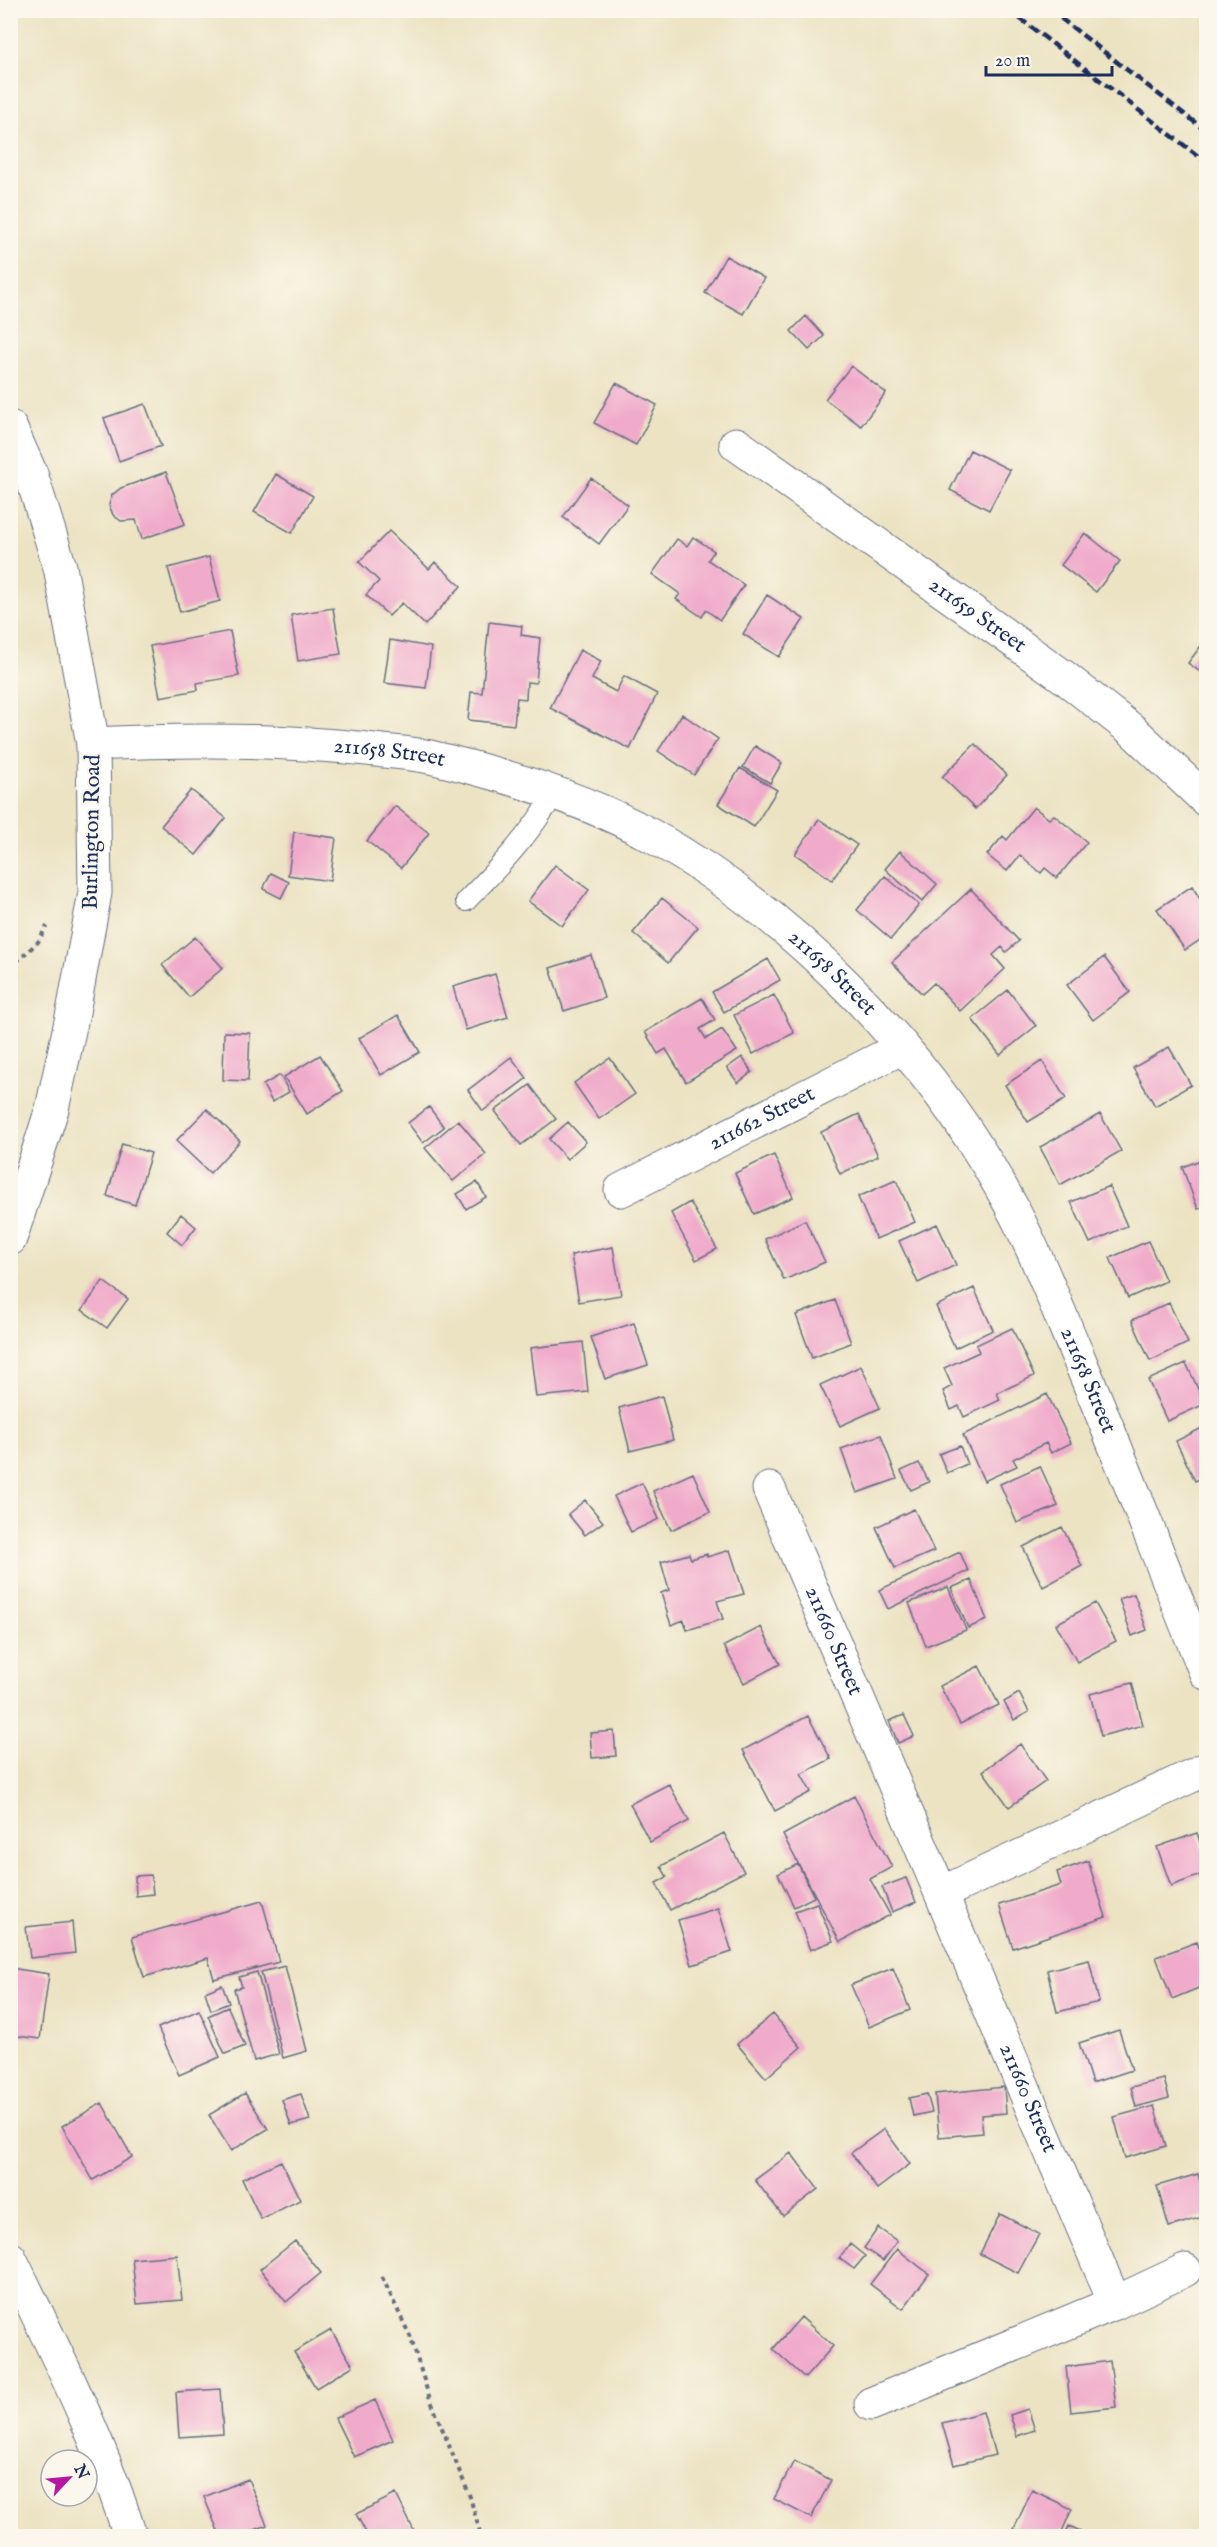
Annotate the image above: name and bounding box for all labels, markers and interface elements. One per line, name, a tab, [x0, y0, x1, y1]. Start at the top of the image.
scale bar	[986, 39, 1112, 77]
text: 20 m	[995, 50, 1030, 73]
street label: 211659 Street	[923, 571, 1032, 660]
street label: 211658 Street	[332, 732, 448, 774]
street label: Burlington Road	[77, 754, 107, 910]
street label: 211658 Street	[782, 924, 882, 1022]
street label: 211662 Street	[704, 1080, 820, 1157]
street label: 211658 Street	[1053, 1323, 1122, 1438]
street label: 211660 Street	[798, 1582, 869, 1700]
street label: 211660 Street	[992, 2040, 1064, 2157]
north arrow	[39, 2448, 99, 2508]
text: N	[68, 2461, 93, 2483]

